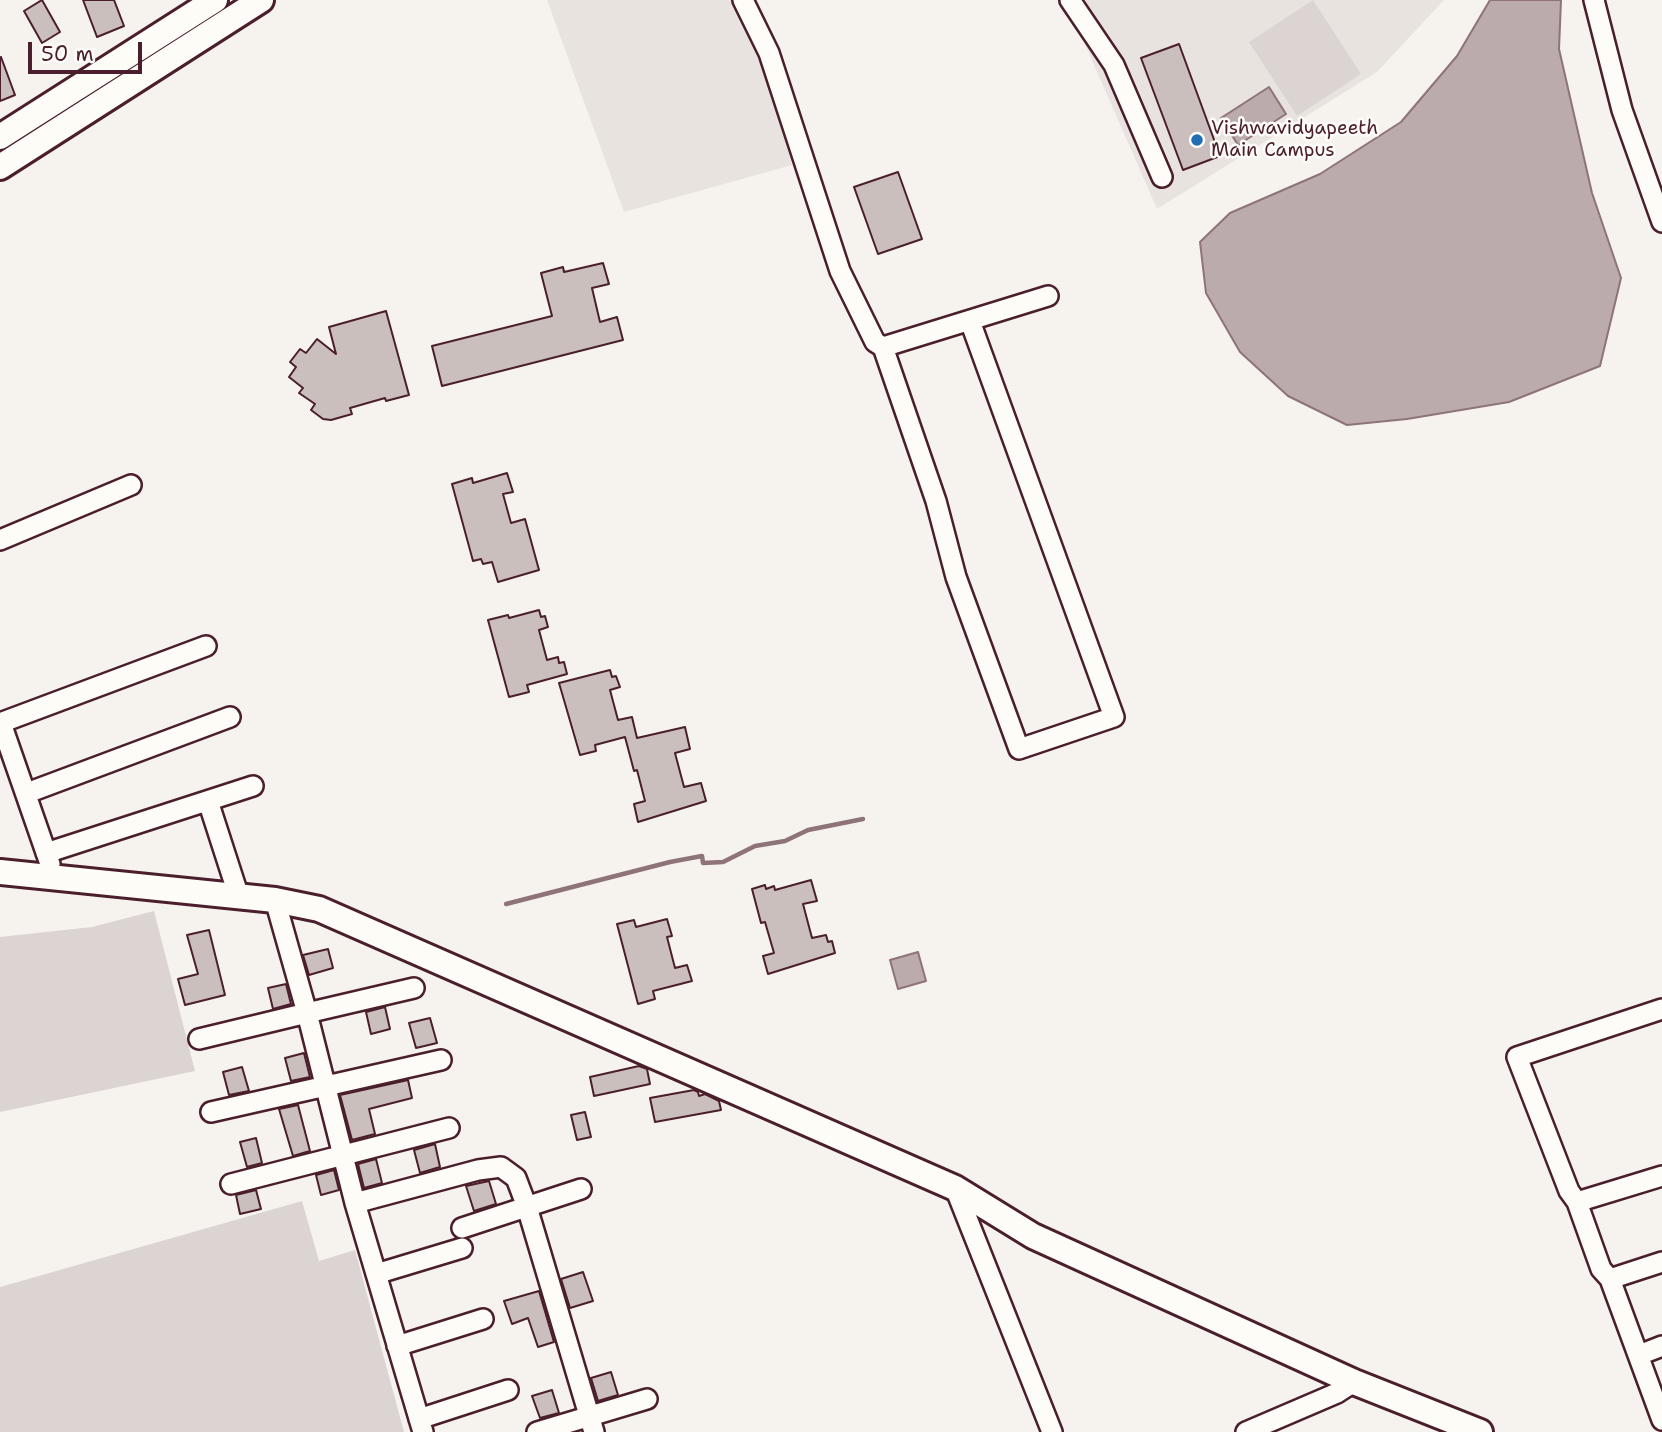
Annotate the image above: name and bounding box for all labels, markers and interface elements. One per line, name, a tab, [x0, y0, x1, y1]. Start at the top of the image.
scale bar	[32, 28, 145, 72]
text: 50 m	[41, 40, 94, 68]
place label: Vishwavidyapeeth Main Campus	[1211, 118, 1378, 162]
marker: Vishwavidyapeeth Main Campus	[1189, 132, 1205, 148]

